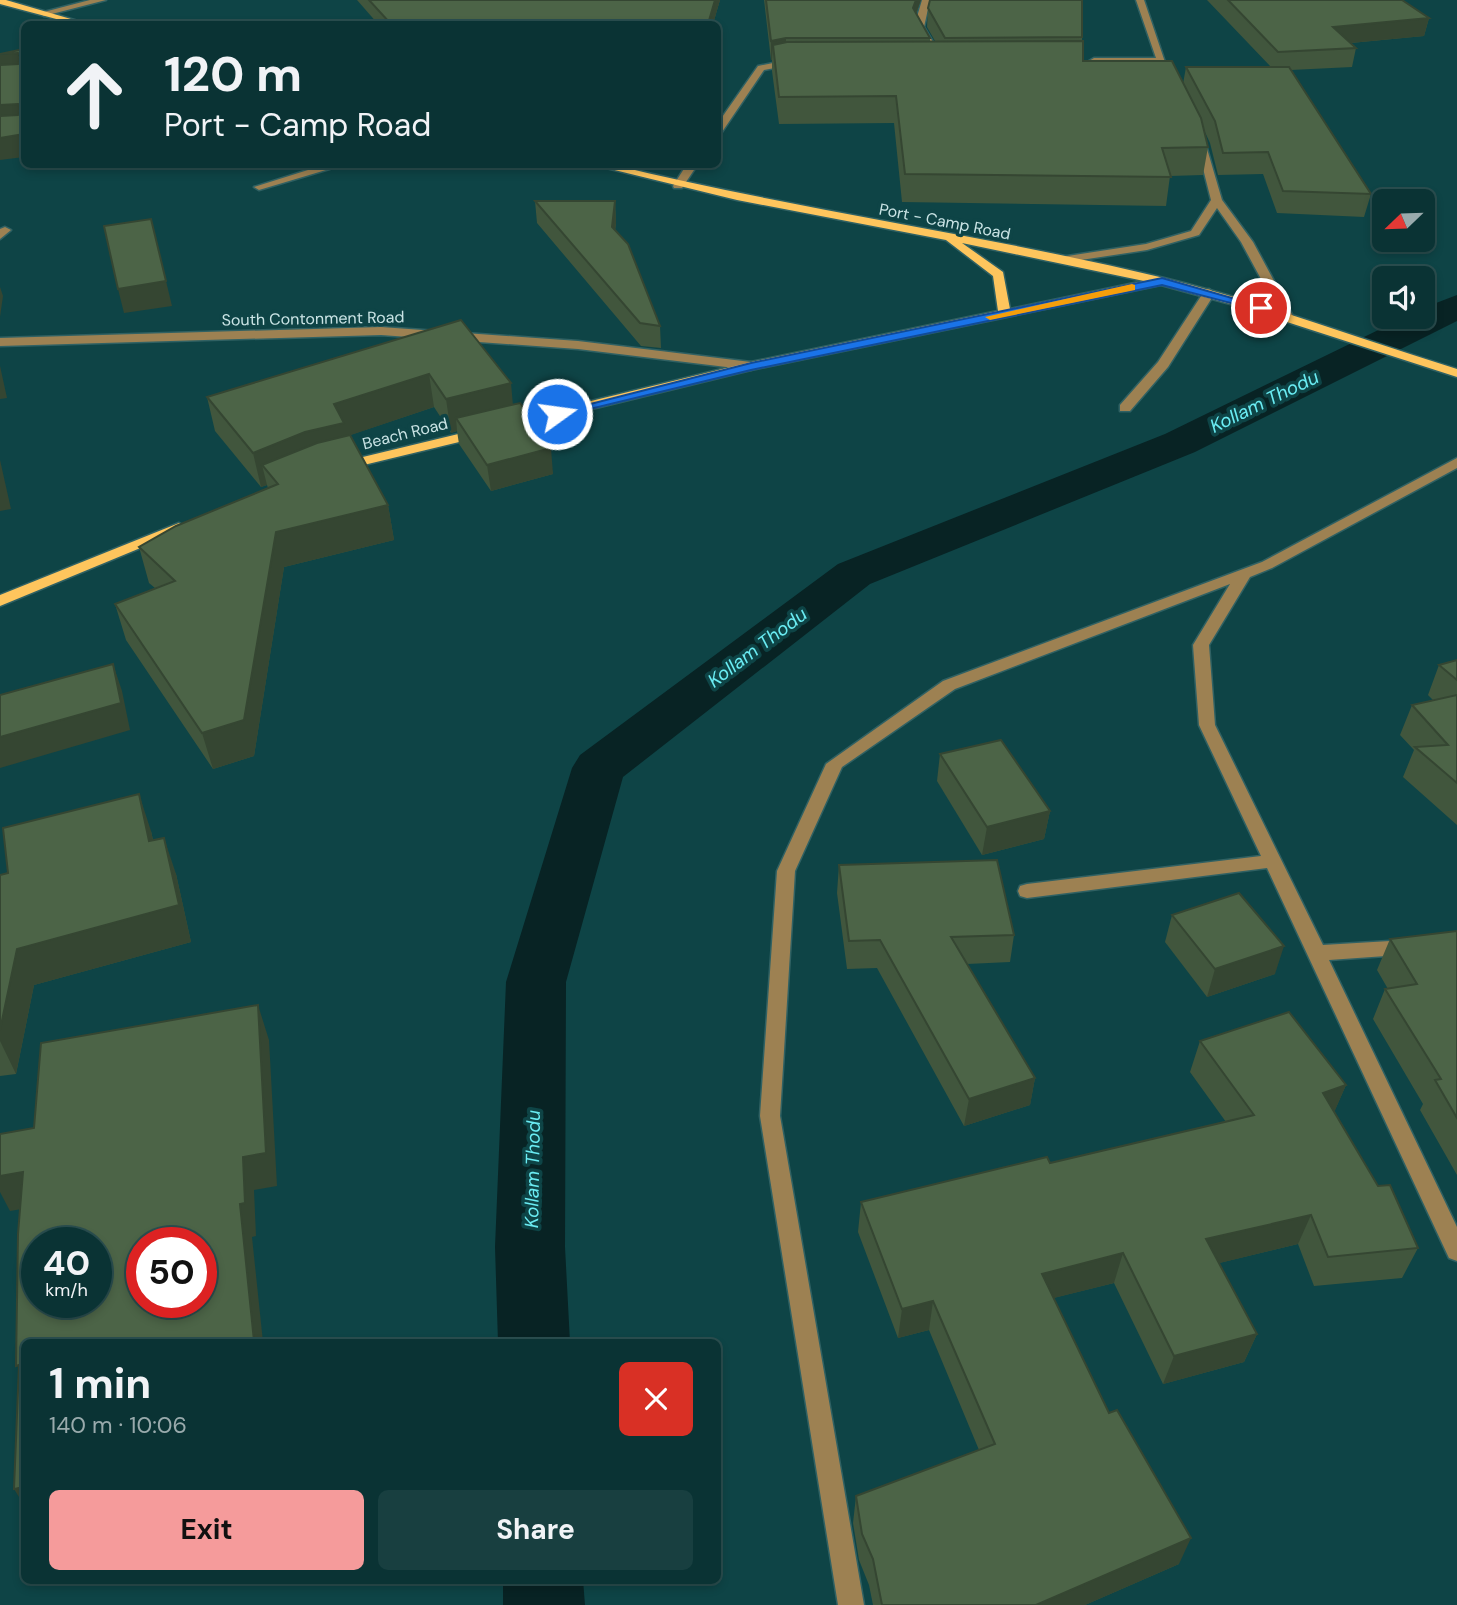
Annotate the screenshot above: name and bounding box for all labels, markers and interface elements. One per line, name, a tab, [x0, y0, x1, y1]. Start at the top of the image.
text: 120 m	[164, 42, 302, 106]
icon: ahead	[49, 49, 140, 140]
text: Port - Camp Road	[164, 104, 431, 146]
north arrow	[1372, 189, 1435, 252]
map controls	[1372, 189, 1435, 329]
street label: Port - Camp Road	[877, 198, 1012, 245]
button: sound	[1372, 266, 1435, 329]
pin	[1231, 278, 1291, 338]
icon: arrive	[1242, 289, 1280, 327]
street label: South Contonment Road	[221, 306, 405, 331]
water label: Kollam Thodu	[1206, 364, 1323, 439]
position arrow	[520, 377, 594, 451]
street label: Beach Road	[360, 413, 450, 454]
water label: Kollam Thodu	[703, 602, 812, 693]
water label: Kollam Thodu	[519, 1110, 546, 1228]
speed limit sign: 50	[126, 1227, 217, 1318]
text: 40	[43, 1240, 90, 1286]
text: km/h	[45, 1278, 88, 1302]
text: 1 min	[49, 1356, 151, 1411]
button: close	[619, 1362, 693, 1436]
text: 140 m · 10:06	[49, 1410, 187, 1440]
button: Exit	[49, 1490, 364, 1570]
button: Share	[378, 1490, 693, 1570]

